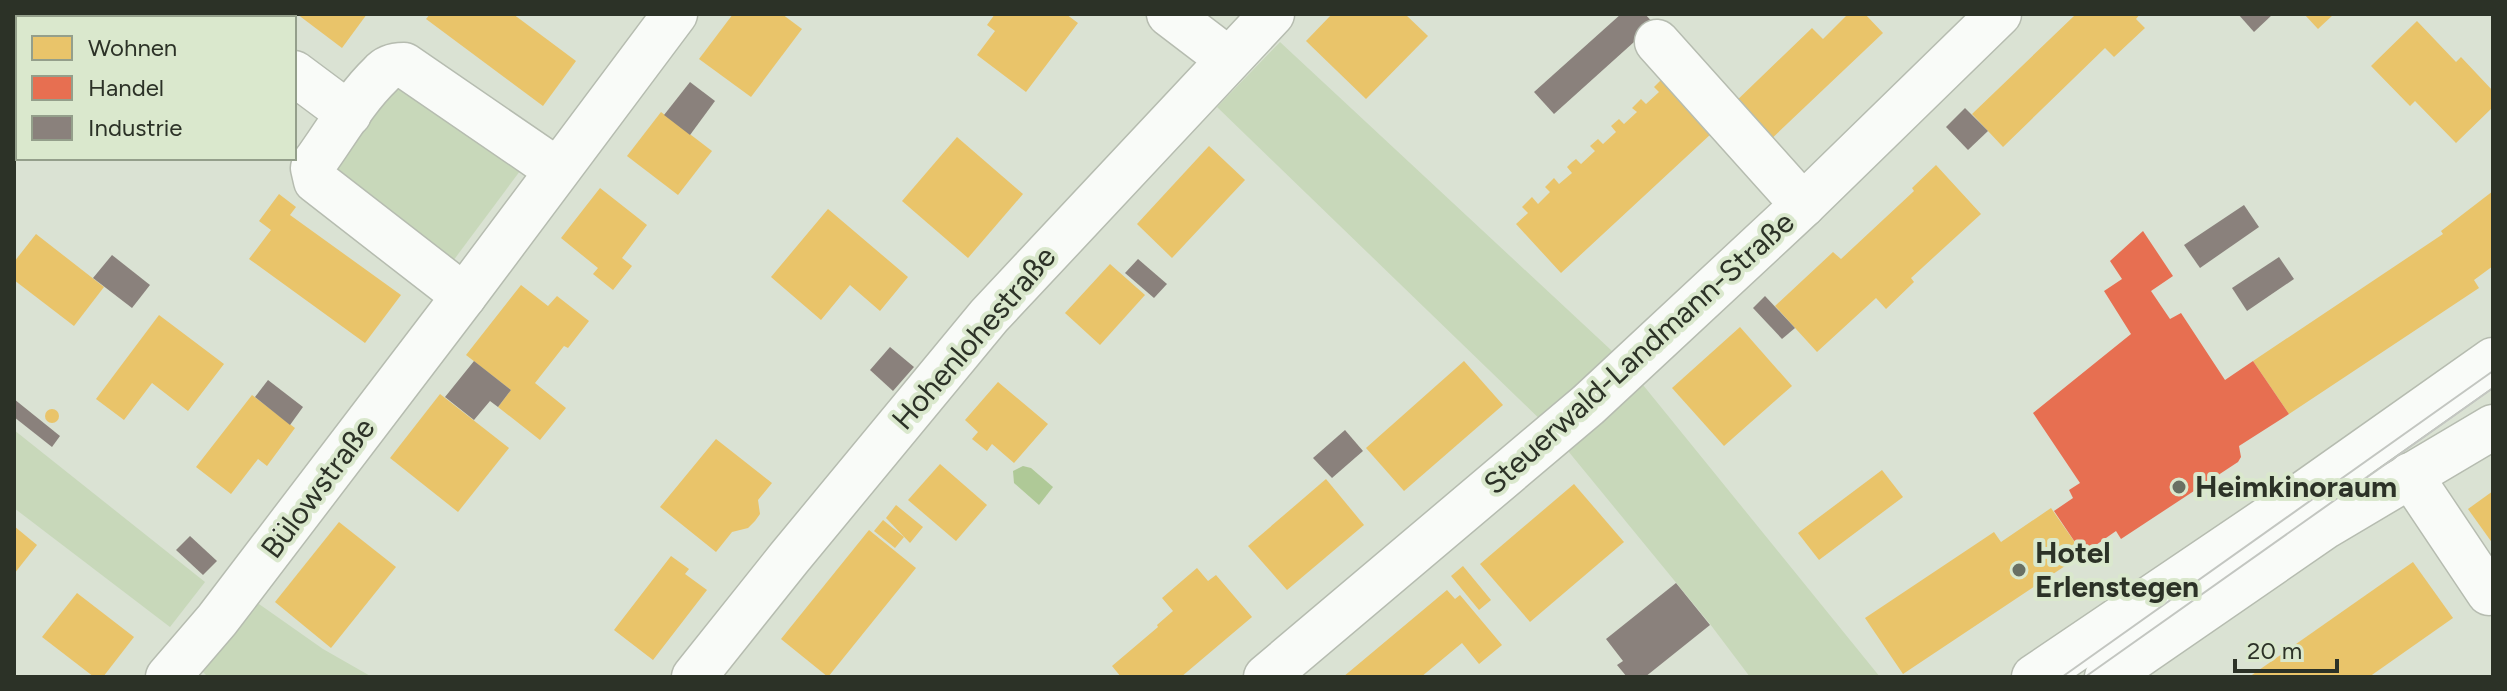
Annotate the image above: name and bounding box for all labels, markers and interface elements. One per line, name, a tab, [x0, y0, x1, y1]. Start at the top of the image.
legend	[16, 16, 296, 160]
text: Wohnen	[88, 33, 177, 62]
text: Handel	[88, 73, 164, 102]
text: Industrie	[88, 113, 182, 142]
street label: Steuerwald-Landmann-Straße	[1476, 203, 1802, 502]
street label: Hohenlohestraße	[884, 238, 1063, 437]
street label: Bülowstraße	[253, 410, 382, 565]
place label: Heimkinoraum	[2195, 468, 2397, 505]
marker: Heimkinoraum	[2170, 478, 2188, 496]
place label: Hotel Erlenstegen	[2035, 534, 2199, 605]
marker: Hotel Erlenstegen	[2010, 561, 2028, 579]
scale bar	[2235, 623, 2337, 673]
text: 20 m	[2247, 636, 2302, 665]

